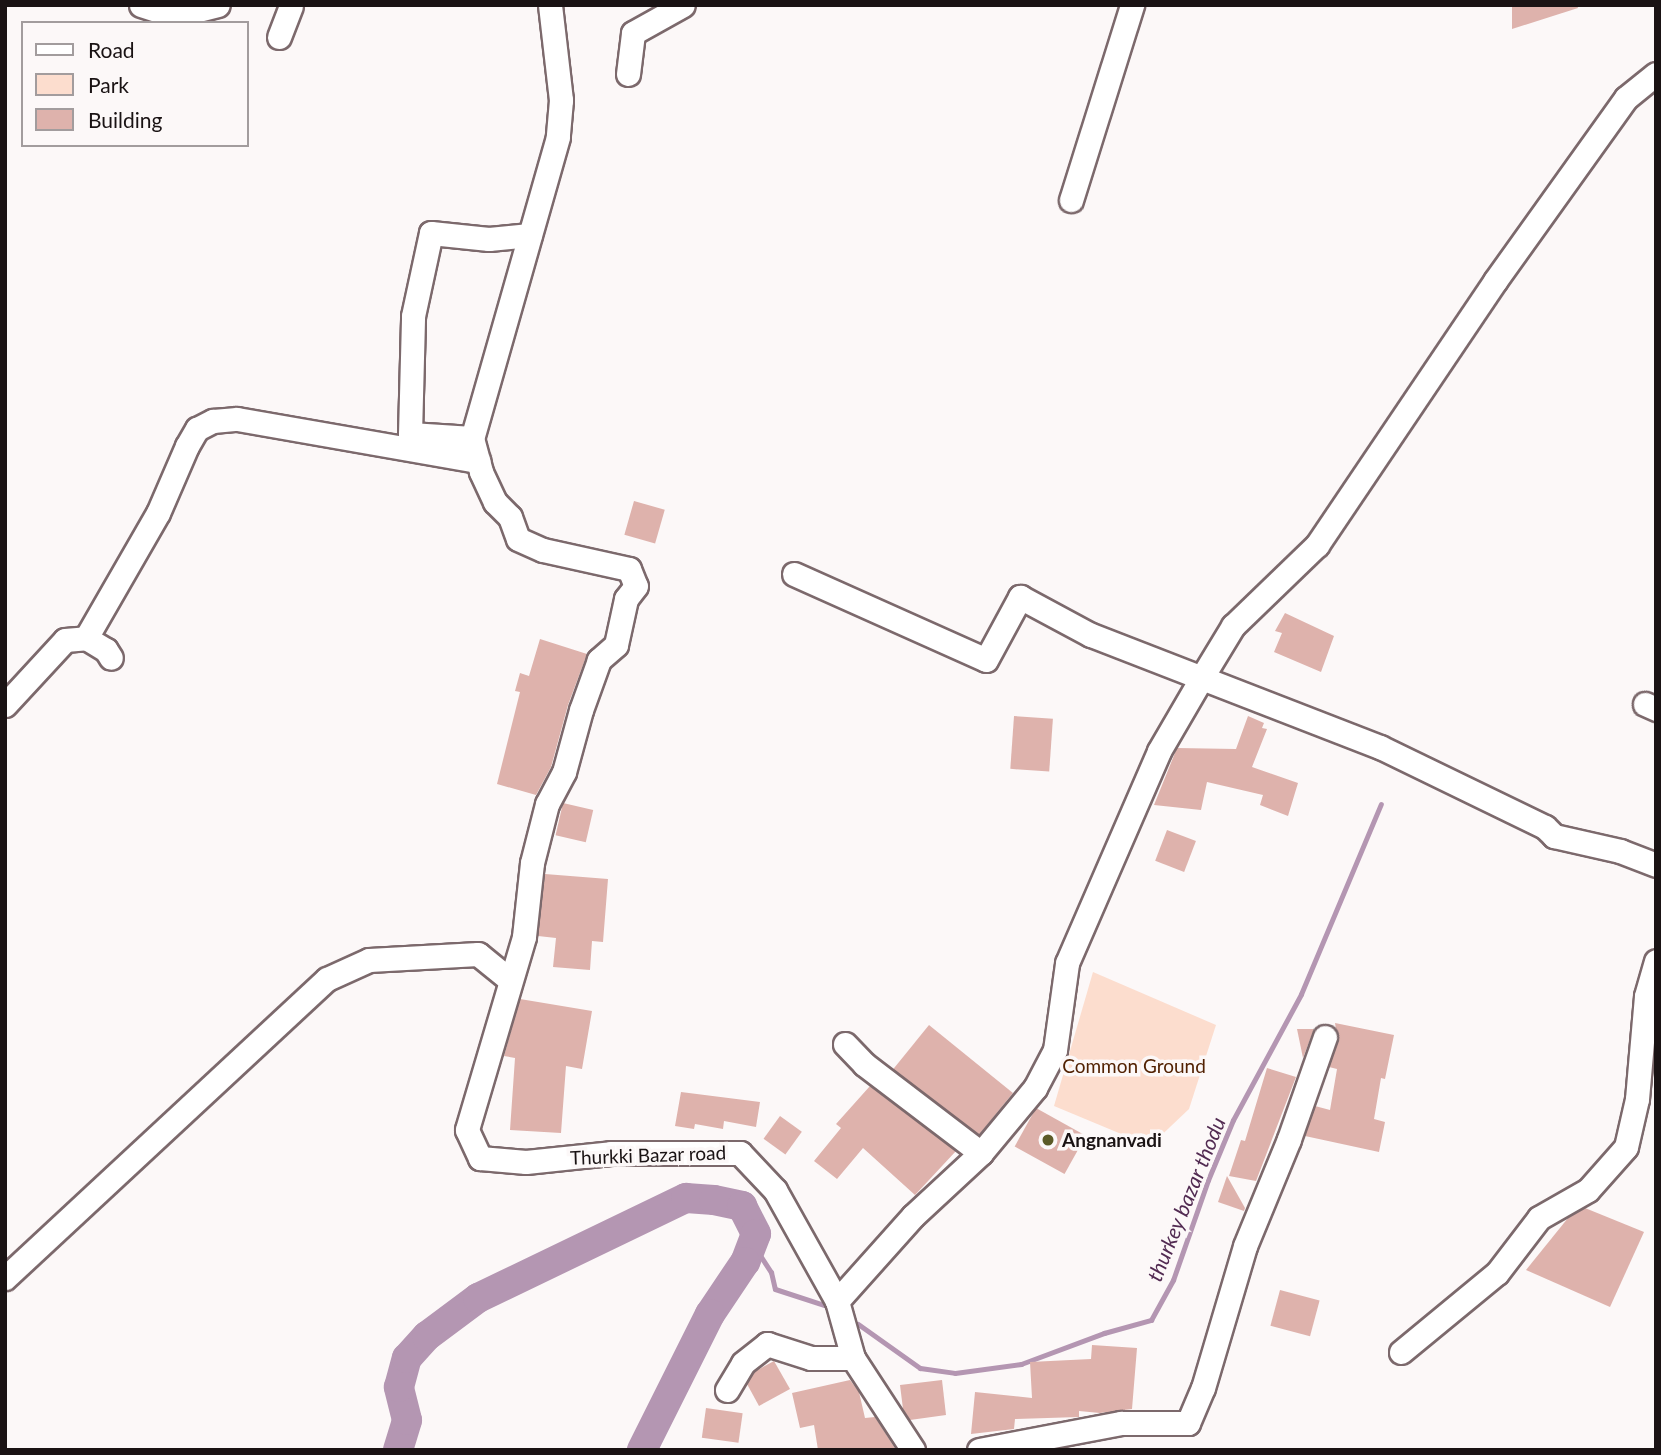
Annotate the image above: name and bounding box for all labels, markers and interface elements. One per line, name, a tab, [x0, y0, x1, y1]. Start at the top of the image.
legend	[21, 21, 248, 147]
text: Road	[88, 37, 135, 62]
text: Park	[88, 72, 129, 97]
text: Building	[88, 107, 163, 132]
park label: Common Ground	[1062, 1055, 1206, 1077]
water label: thurkey bazar thodu	[1141, 1113, 1231, 1285]
place label: Angnanvadi	[1062, 1129, 1162, 1151]
marker: Angnanvadi	[1040, 1132, 1056, 1148]
street label: Thurkki Bazar road	[569, 1141, 727, 1169]

